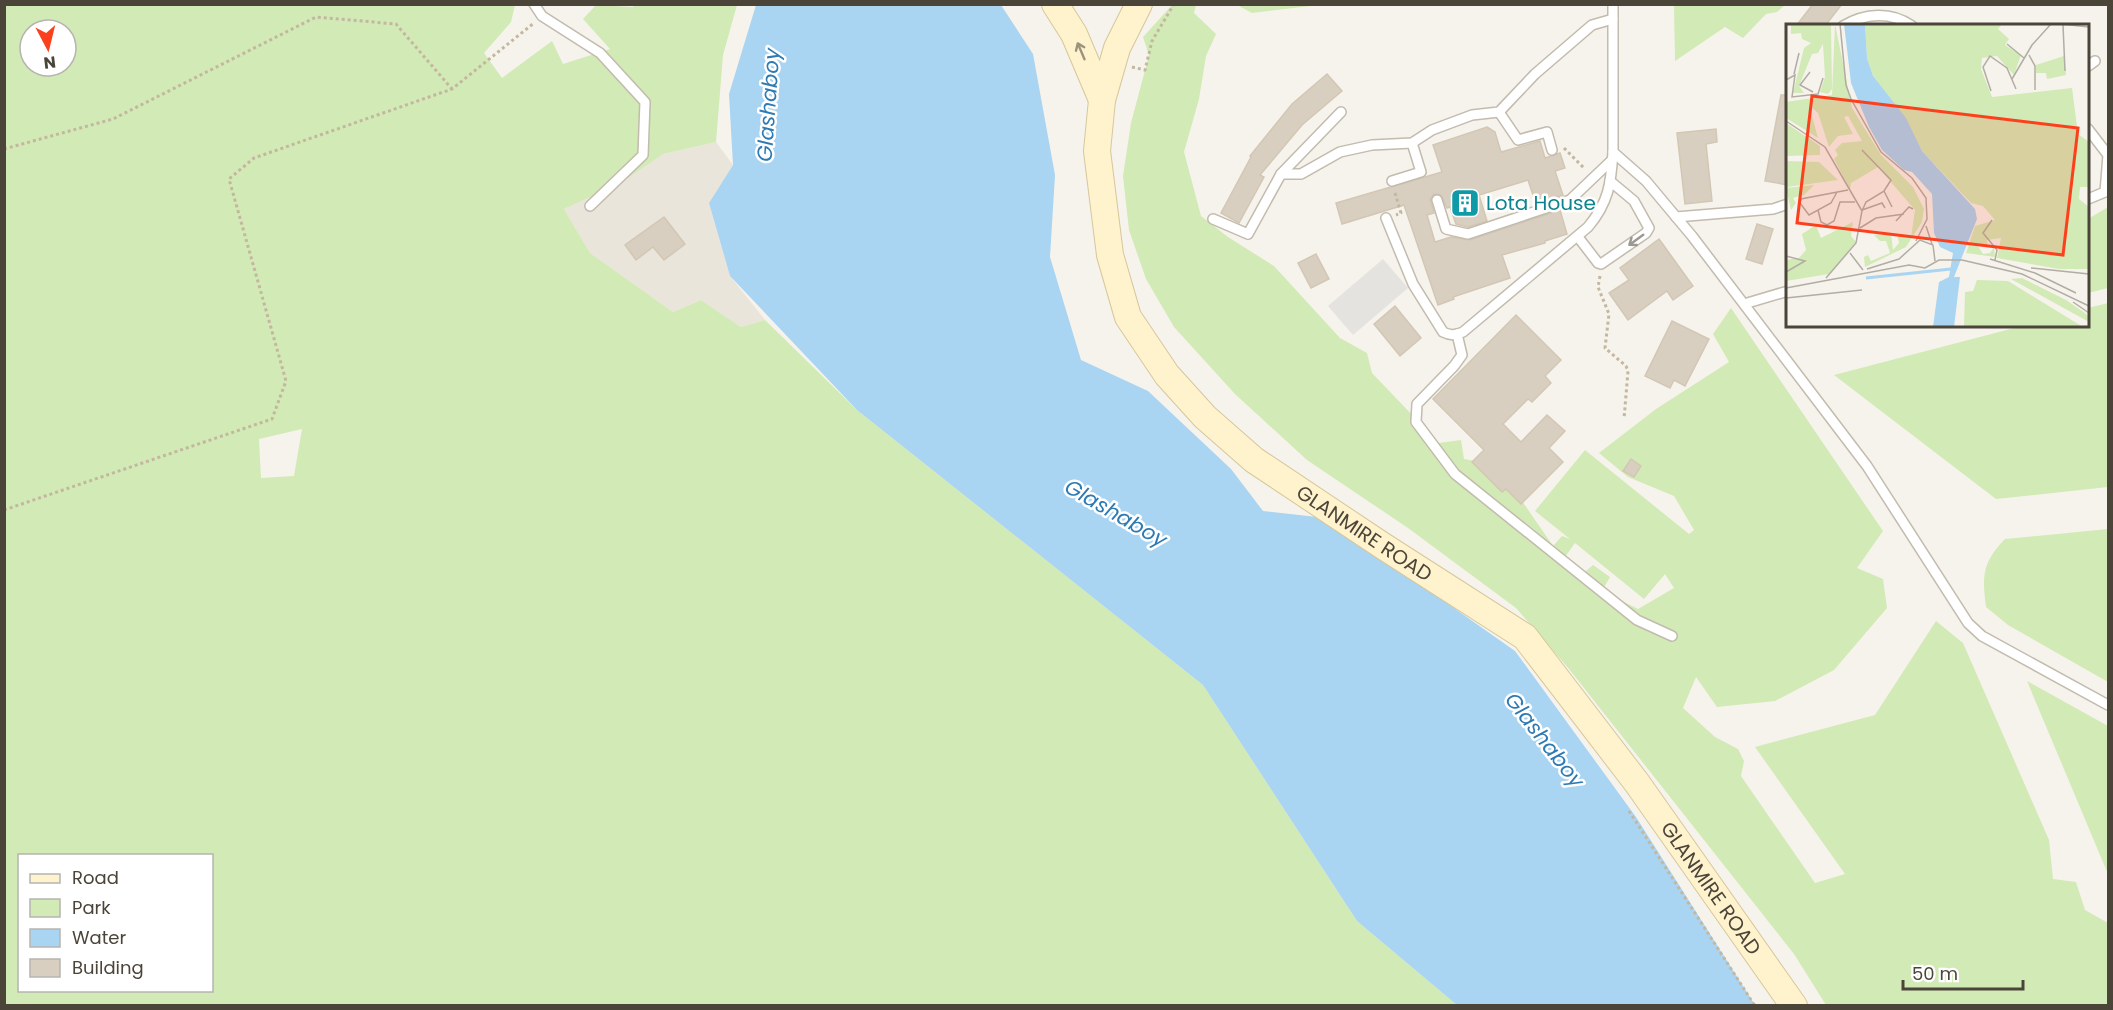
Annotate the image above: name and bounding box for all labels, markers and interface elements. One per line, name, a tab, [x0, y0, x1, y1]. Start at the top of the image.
north arrow	[18, 18, 78, 78]
inset map	[1786, 24, 2089, 327]
one-way arrow	[1075, 42, 1086, 61]
water label: Glashaboy	[750, 46, 787, 163]
text: N	[42, 50, 57, 75]
building icon: Lota House	[1449, 187, 1481, 219]
place label: Lota House	[1486, 189, 1596, 217]
one-way arrow	[1629, 234, 1645, 246]
water label: Glashaboy	[1059, 472, 1174, 555]
street label: GLANMIRE ROAD	[1291, 478, 1438, 588]
water label: Glashaboy	[1499, 686, 1592, 795]
street label: GLANMIRE ROAD	[1654, 816, 1768, 961]
legend	[18, 854, 213, 992]
text: Road	[72, 865, 119, 890]
text: Park	[72, 895, 111, 920]
text: Water	[72, 925, 126, 950]
scale bar	[1903, 953, 2023, 991]
text: Building	[72, 955, 144, 980]
text: 50 m	[1912, 961, 1958, 986]

